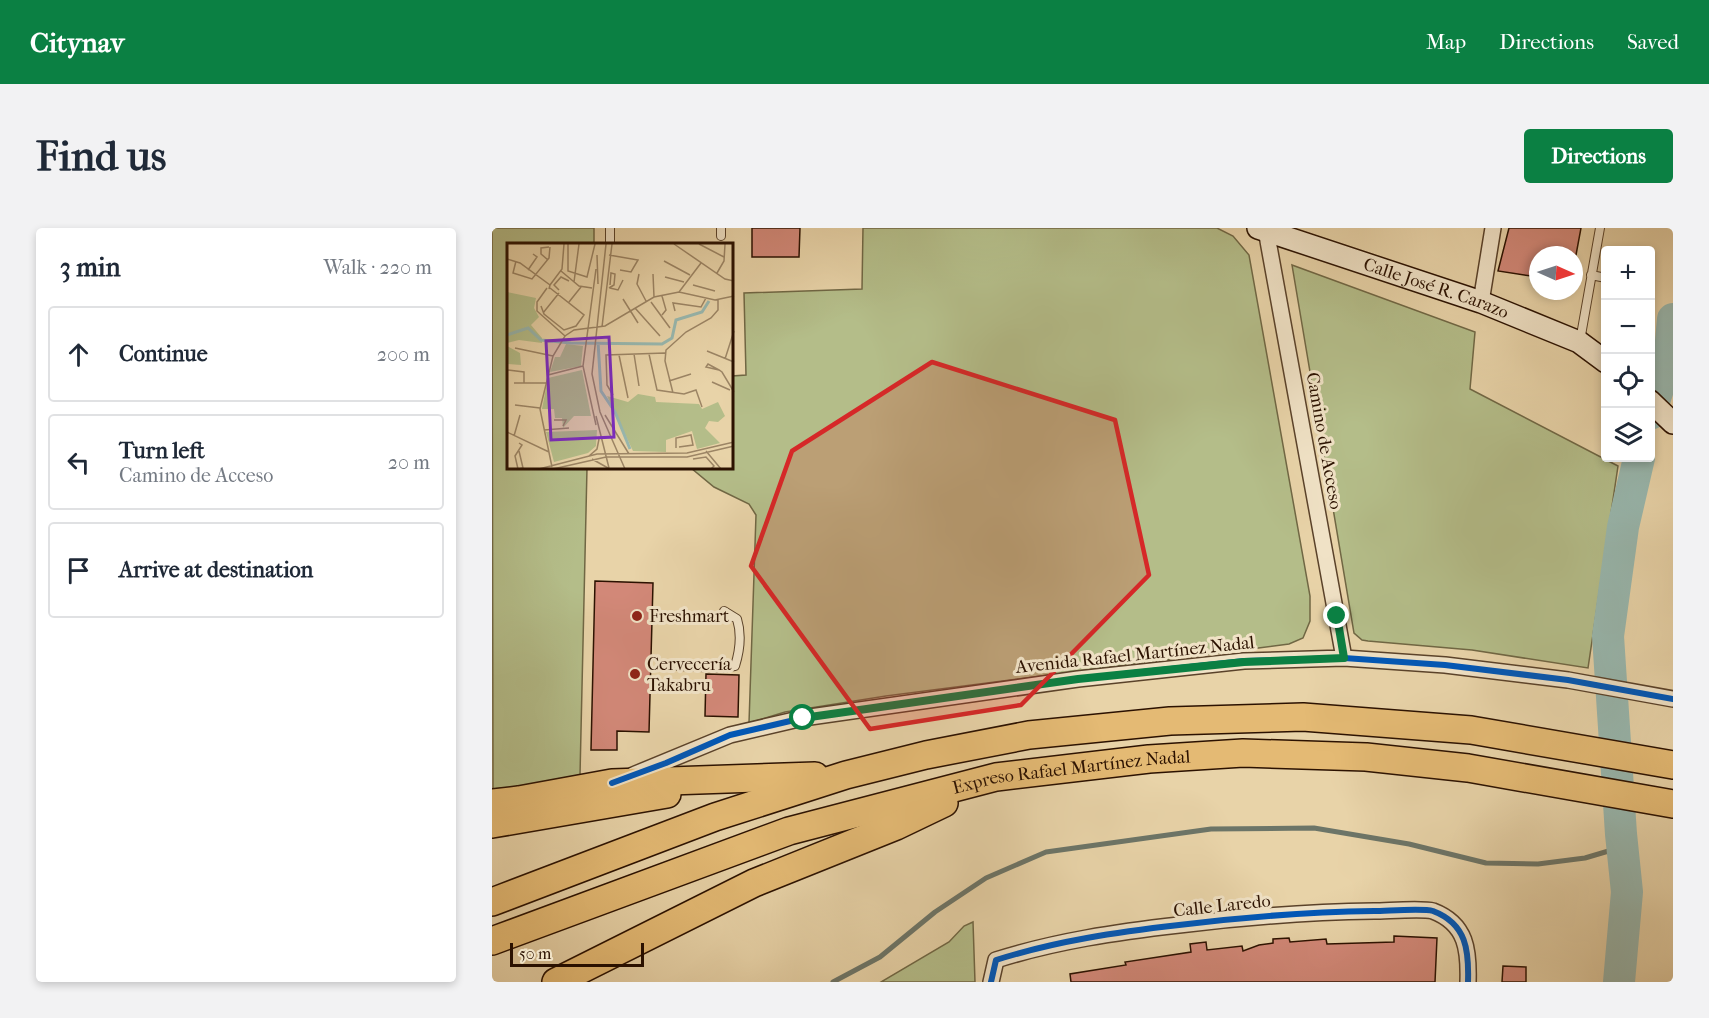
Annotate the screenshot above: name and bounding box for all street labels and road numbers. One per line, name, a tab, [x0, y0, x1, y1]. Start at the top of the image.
street label: Calle José R. Carazo	[1361, 253, 1512, 323]
street label: Camino de Acceso	[1302, 371, 1346, 511]
street label: Avenida Rafael Martínez Nadal	[1013, 632, 1256, 678]
street label: Expreso Rafael Martínez Nadal	[950, 746, 1191, 798]
street label: Calle Laredo	[1172, 890, 1272, 922]

